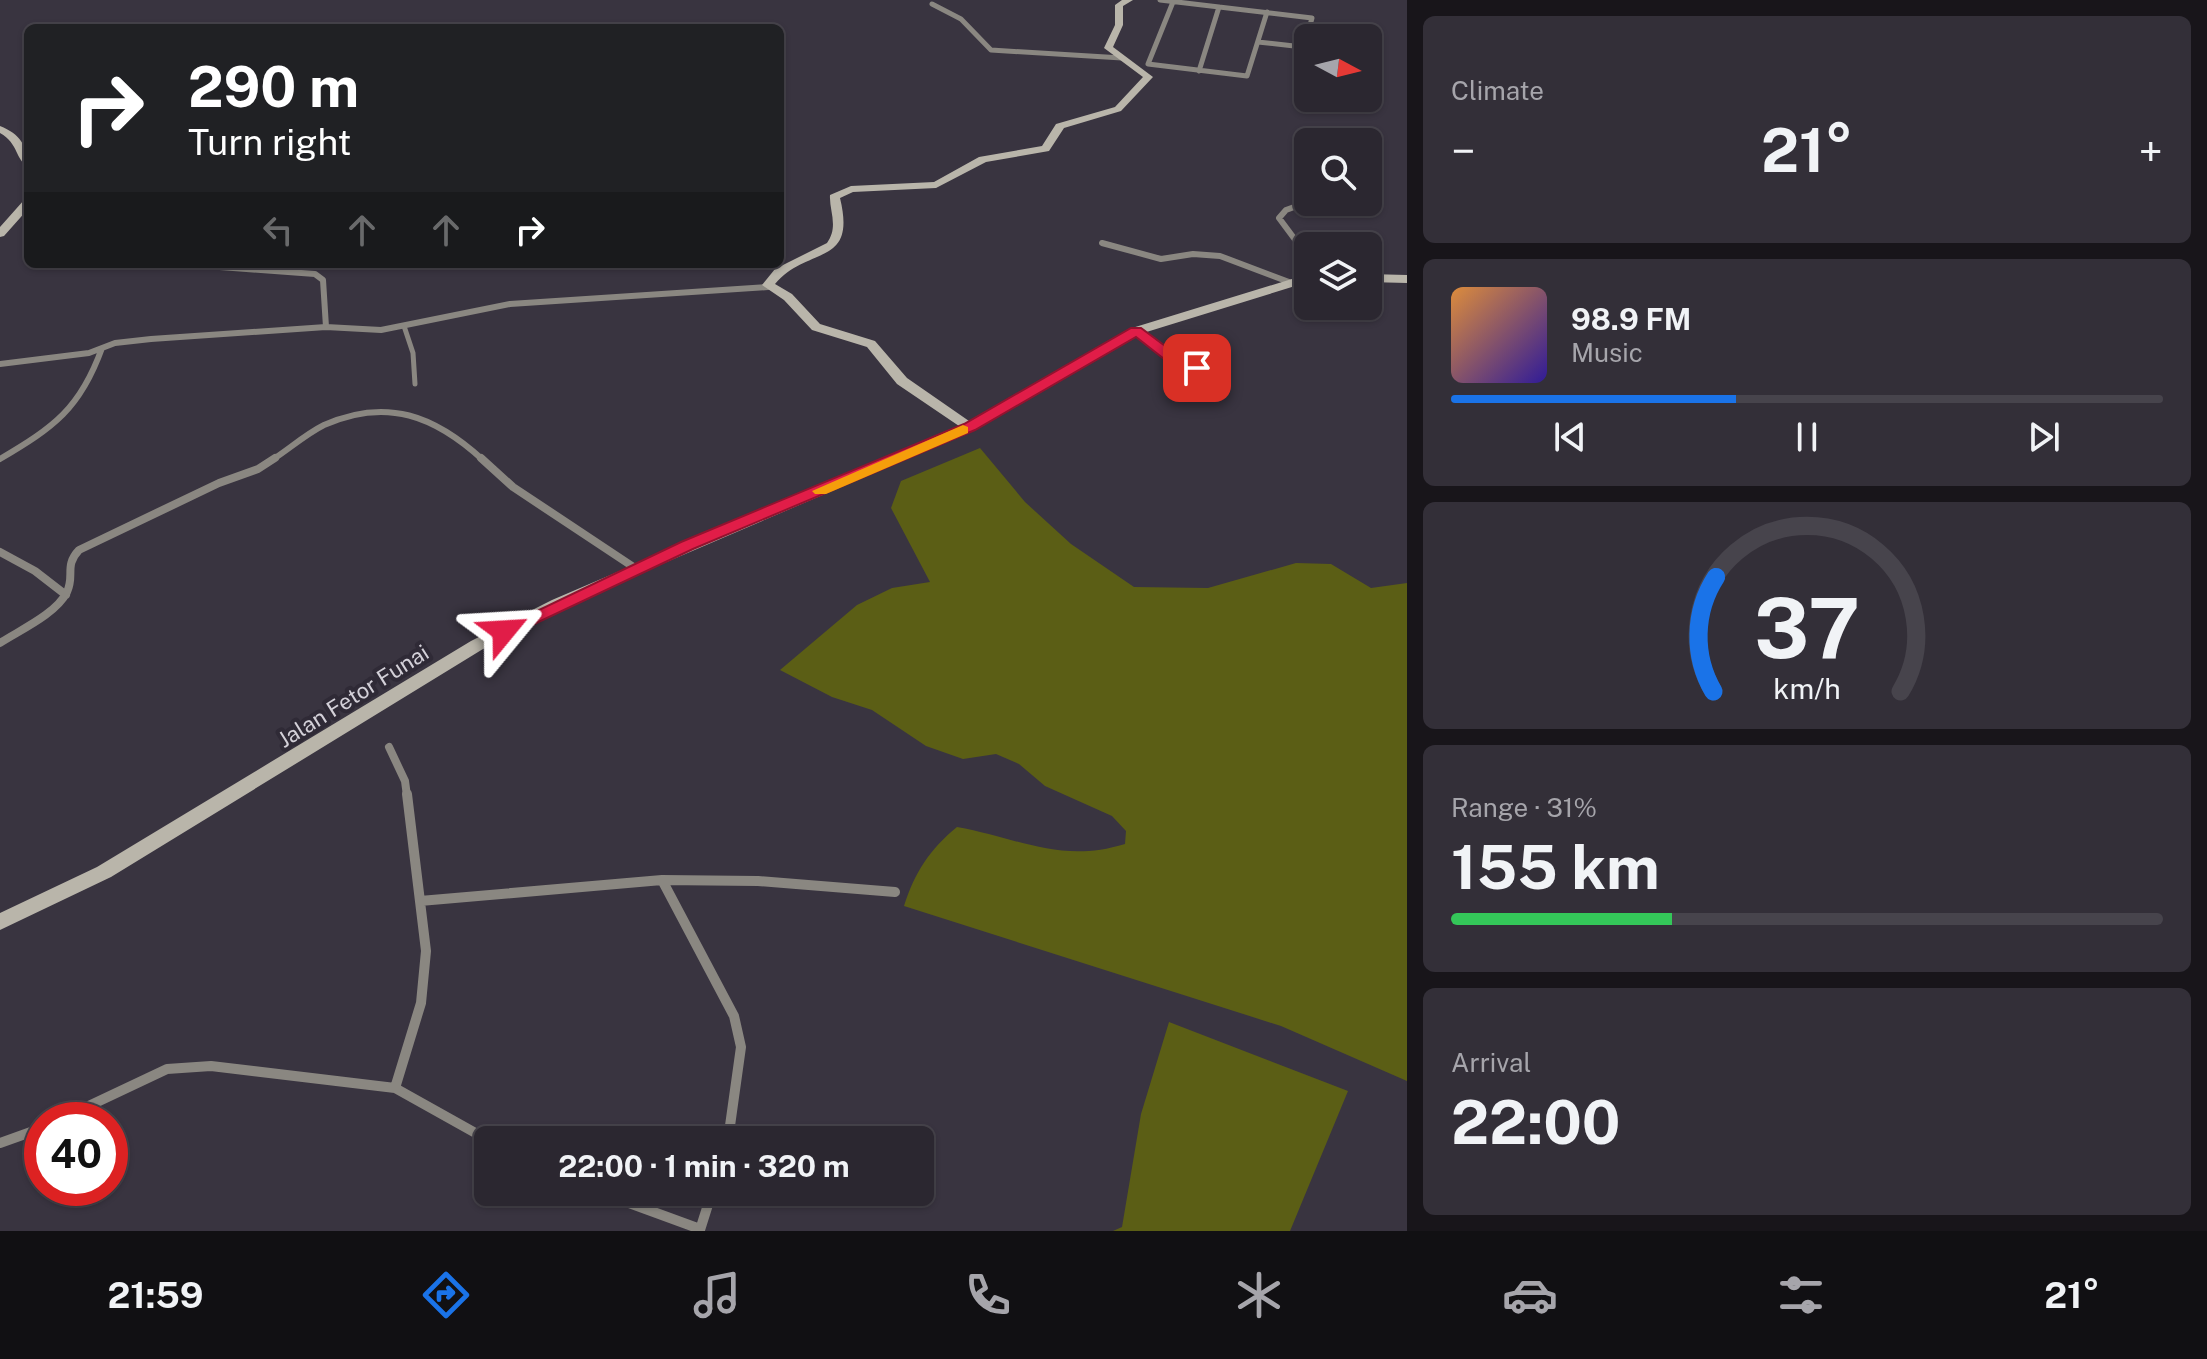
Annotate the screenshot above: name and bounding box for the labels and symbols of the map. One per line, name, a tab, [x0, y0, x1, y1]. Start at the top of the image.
north arrow	[1294, 24, 1382, 112]
pin	[1163, 334, 1231, 402]
position arrow	[462, 589, 546, 673]
street label: Jalan Fetor Funai	[273, 639, 433, 753]
speed limit sign: 40	[24, 1102, 128, 1206]

